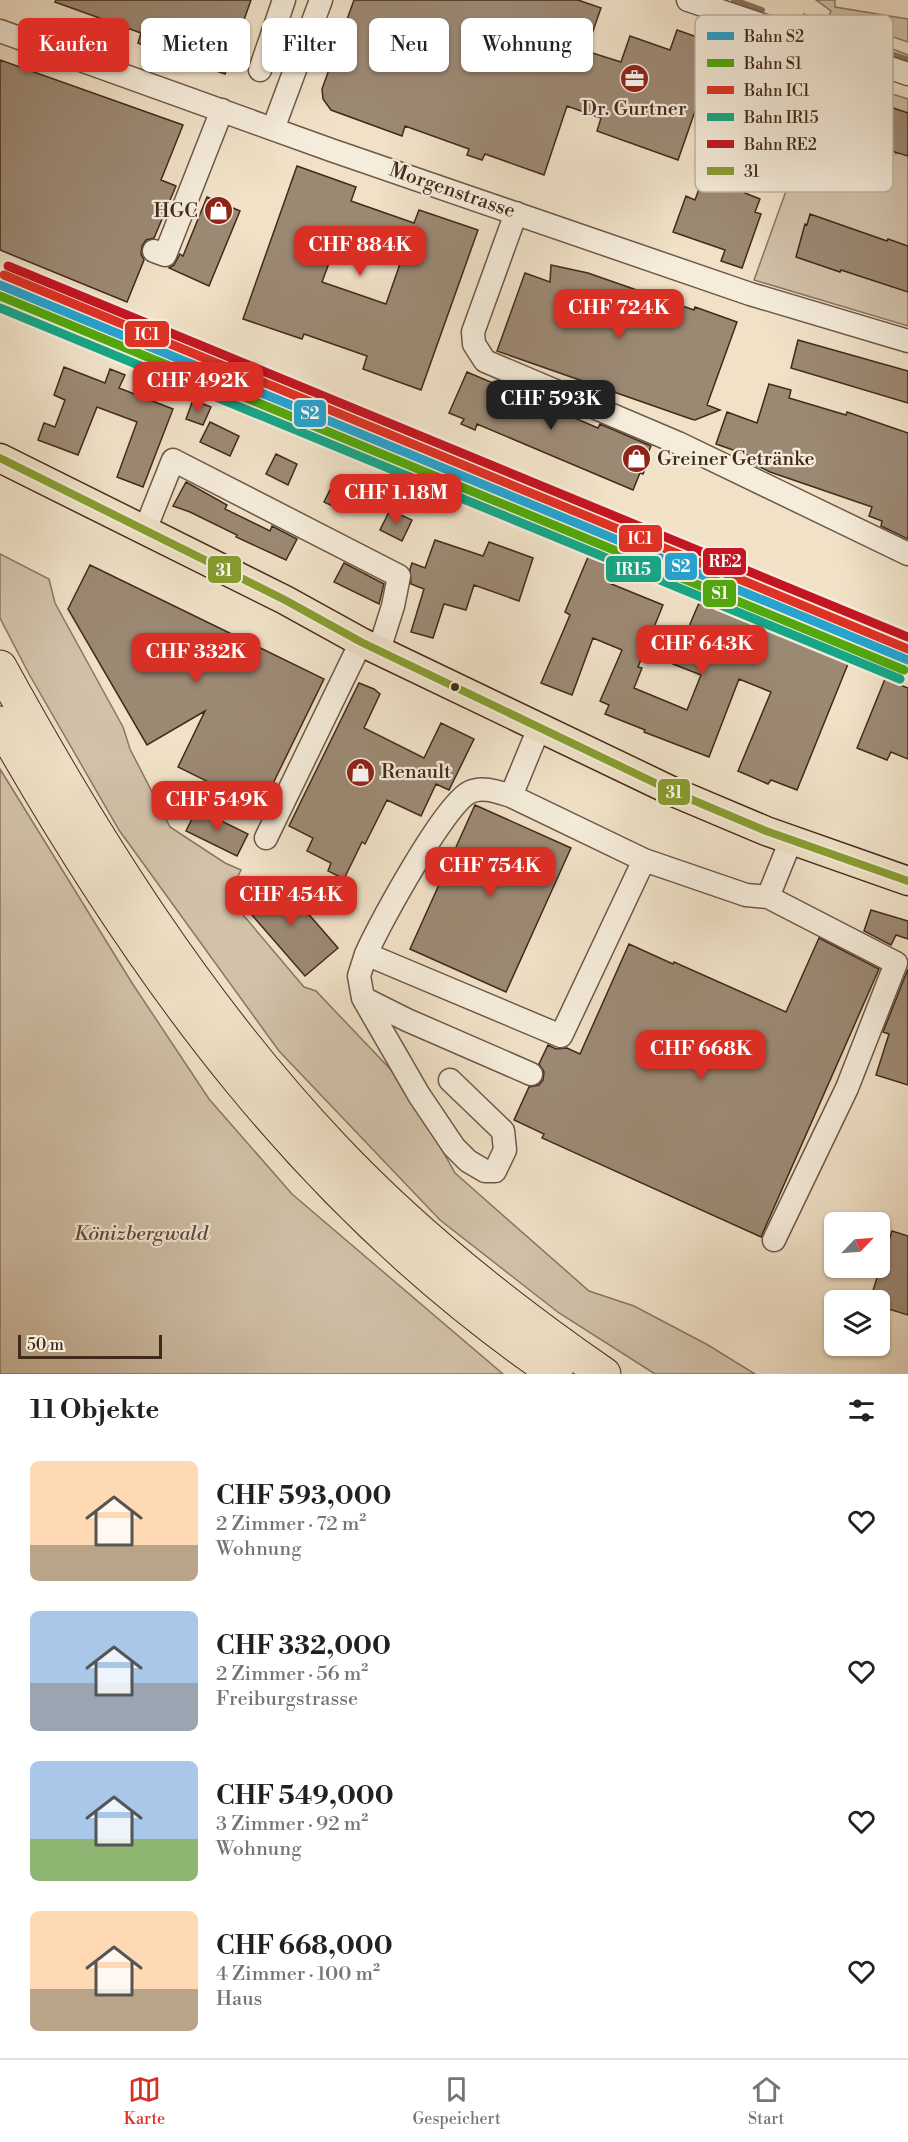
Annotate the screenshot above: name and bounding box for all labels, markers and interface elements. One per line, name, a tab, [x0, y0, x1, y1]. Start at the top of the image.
legend	[695, 15, 893, 192]
chip: Kaufen	[18, 18, 129, 72]
chip: Mieten	[141, 18, 250, 72]
chip: Filter	[262, 18, 357, 72]
chip: Neu	[369, 18, 449, 72]
chip: Wohnung	[461, 18, 593, 72]
text: Bahn S2	[743, 27, 804, 47]
text: Bahn S1	[743, 54, 802, 74]
office icon: Dr. Gurtner	[618, 63, 650, 95]
text: Bahn IC1	[743, 81, 810, 101]
place label: Dr. Gurtner	[581, 97, 687, 122]
text: Bahn IR15	[743, 108, 819, 128]
text: Bahn RE2	[743, 135, 817, 155]
street label: Morgenstrasse	[386, 158, 518, 224]
text: 31	[744, 162, 759, 182]
shop icon: HGC	[203, 195, 235, 227]
place label: HGC	[154, 199, 198, 224]
pin: CHF 884K	[298, 226, 422, 277]
text: CHF 884K	[308, 233, 412, 258]
pin: CHF 724K	[557, 289, 681, 340]
text: CHF 724K	[568, 296, 670, 321]
line badge: IC1	[124, 320, 170, 348]
text: IC1	[134, 325, 160, 345]
pin: CHF 492K	[136, 362, 260, 413]
text: CHF 492K	[147, 369, 249, 394]
pin: CHF 593K	[489, 380, 613, 431]
text: CHF 593K	[500, 387, 602, 412]
line badge: S2	[293, 399, 327, 428]
text: S2	[300, 404, 320, 424]
shop icon: Greiner Getränke	[620, 443, 652, 475]
place label: Greiner Getränke	[657, 447, 815, 472]
pin: CHF 1.18M	[327, 474, 465, 525]
text: CHF 1.18M	[344, 481, 448, 506]
line badge: IC1	[618, 524, 663, 553]
text: IC1	[627, 529, 653, 549]
line badge: RE2	[702, 547, 747, 576]
line badge: S2	[664, 552, 698, 581]
text: RE2	[709, 552, 741, 572]
line badge: 31	[207, 555, 242, 584]
line badge: IR15	[605, 555, 662, 583]
text: S2	[671, 557, 691, 577]
text: IR15	[615, 560, 651, 580]
text: 31	[216, 561, 233, 581]
line badge: S1	[702, 579, 737, 608]
text: S1	[712, 584, 729, 604]
pin: CHF 643K	[640, 625, 764, 676]
text: CHF 643K	[651, 632, 753, 657]
pin: CHF 332K	[134, 633, 258, 684]
text: CHF 332K	[146, 640, 246, 665]
unlabelled marker	[449, 681, 461, 693]
shop icon: Renault	[344, 756, 376, 788]
place label: Renault	[381, 760, 451, 785]
line badge: 31	[657, 778, 691, 806]
pin: CHF 549K	[155, 781, 279, 832]
text: 31	[666, 783, 683, 803]
text: CHF 549K	[165, 788, 269, 813]
pin: CHF 754K	[428, 847, 552, 898]
text: CHF 754K	[439, 854, 541, 879]
pin: CHF 454K	[229, 876, 353, 927]
text: CHF 454K	[239, 883, 343, 908]
pin: CHF 668K	[639, 1030, 763, 1081]
text: CHF 668K	[650, 1037, 752, 1062]
north arrow	[824, 1212, 890, 1278]
map controls	[824, 1212, 890, 1356]
park label: Könizbergwald	[74, 1222, 209, 1247]
button: layers	[824, 1290, 890, 1356]
scale bar	[18, 1332, 162, 1360]
text: 50 m	[27, 1335, 64, 1355]
text: 11 Objekte	[30, 1394, 159, 1426]
icon: filters	[845, 1394, 878, 1427]
text: CHF 593,000	[216, 1480, 391, 1512]
icon: home	[78, 1485, 150, 1557]
icon: heart	[845, 1505, 878, 1538]
text: 2 Zimmer · 72 m²	[216, 1512, 366, 1537]
text: Wohnung	[216, 1537, 302, 1562]
text: CHF 332,000	[216, 1630, 391, 1662]
icon: home	[78, 1635, 150, 1707]
icon: heart	[845, 1655, 878, 1688]
text: 2 Zimmer · 56 m²	[216, 1662, 368, 1687]
text: Freiburgstrasse	[216, 1687, 358, 1712]
text: CHF 549,000	[216, 1780, 394, 1812]
icon: home	[78, 1785, 150, 1857]
icon: heart	[845, 1805, 878, 1838]
text: 3 Zimmer · 92 m²	[216, 1812, 368, 1837]
text: Wohnung	[216, 1837, 302, 1862]
text: CHF 668,000	[216, 1930, 393, 1962]
icon: home	[78, 1935, 150, 2007]
icon: heart	[845, 1955, 878, 1988]
text: 4 Zimmer · 100 m²	[216, 1962, 380, 1987]
text: Haus	[216, 1987, 262, 2012]
tab: Karte	[124, 2073, 165, 2129]
tab: Gespeichert	[413, 2073, 501, 2129]
tab: Start	[748, 2073, 784, 2129]

